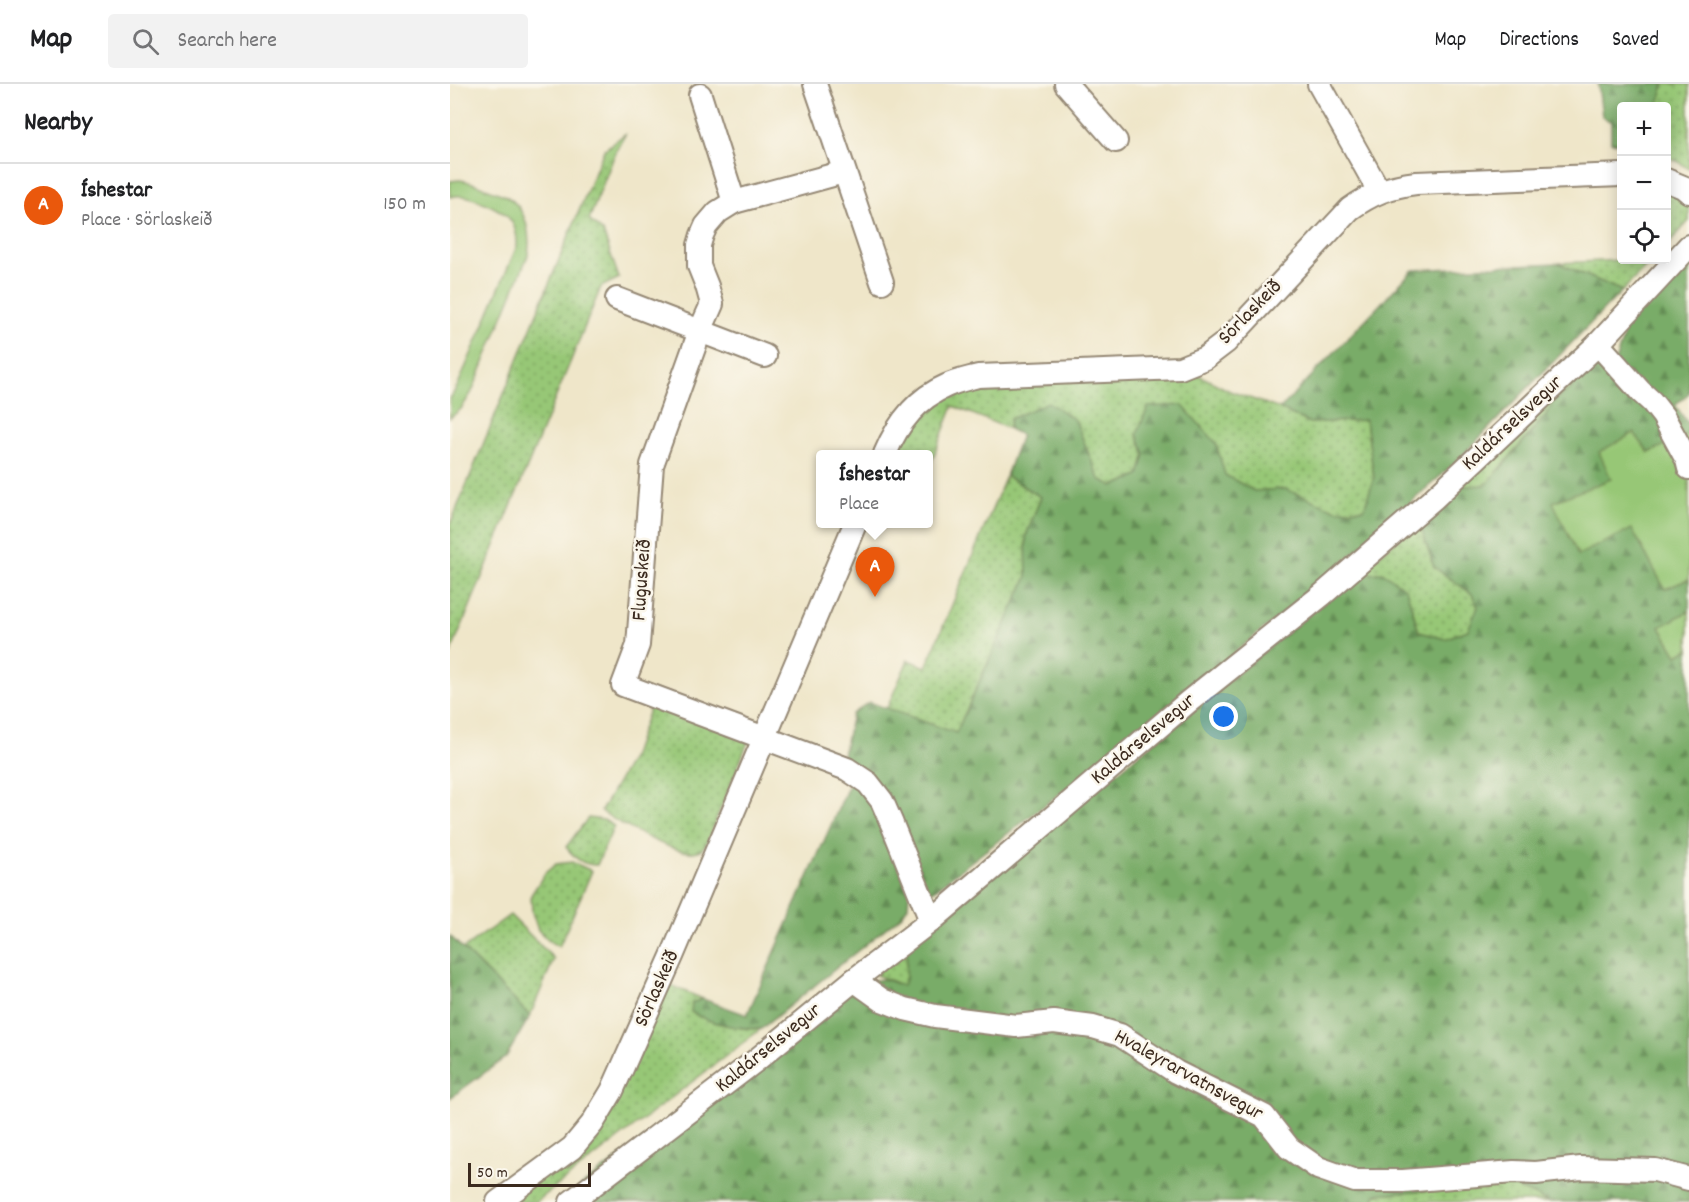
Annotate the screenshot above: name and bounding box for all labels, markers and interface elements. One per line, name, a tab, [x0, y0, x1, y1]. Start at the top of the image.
search box	[108, 14, 528, 68]
text: Map	[30, 21, 72, 61]
icon: search	[129, 25, 162, 58]
text: Search here	[177, 26, 277, 57]
text: Map	[1435, 26, 1466, 56]
text: Directions	[1499, 26, 1579, 56]
text: Saved	[1612, 26, 1659, 56]
map controls	[1617, 102, 1671, 264]
button: +	[1617, 102, 1671, 156]
text: Nearby	[24, 105, 92, 142]
button: −	[1617, 156, 1671, 210]
text: Íshestar	[81, 176, 152, 207]
text: A	[38, 191, 49, 219]
text: 150 m	[383, 191, 426, 219]
text: Place · Sörlaskeið	[81, 207, 212, 235]
button: locate	[1617, 210, 1671, 264]
street label: Sörlaskeið	[1212, 273, 1290, 353]
street label: Kaldárselsvegur	[1456, 369, 1570, 479]
popup	[816, 450, 933, 528]
text: Íshestar	[839, 460, 910, 491]
text: Place	[839, 491, 879, 519]
street label: Fluguskeið	[625, 538, 661, 622]
pin: A	[856, 548, 894, 597]
street label: Kaldárselsvegur	[1085, 687, 1203, 793]
your location	[1209, 702, 1238, 731]
street label: Sörlaskeið	[628, 946, 688, 1032]
street label: Kaldárselsvegur	[710, 997, 829, 1101]
street label: Hvaleyrarvatnsvegur	[1108, 1023, 1268, 1130]
scale bar	[468, 1160, 591, 1188]
text: 50 m	[477, 1162, 508, 1185]

